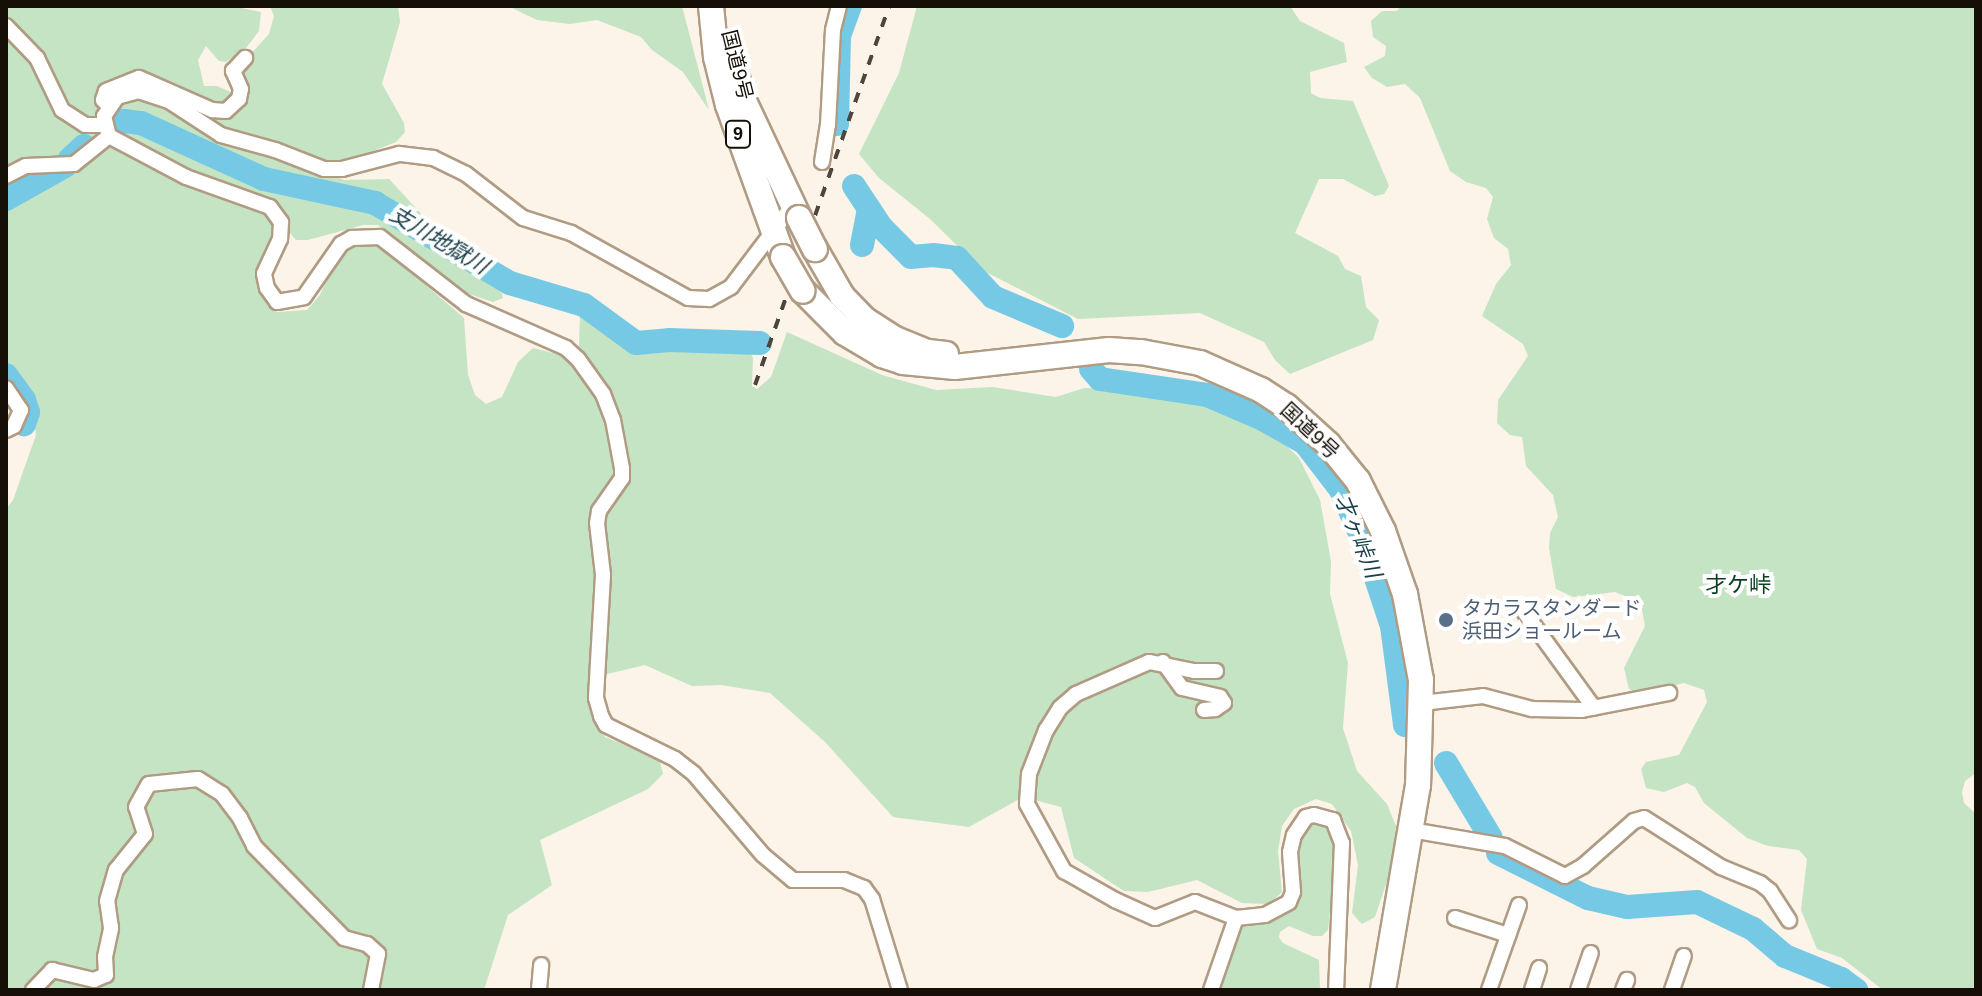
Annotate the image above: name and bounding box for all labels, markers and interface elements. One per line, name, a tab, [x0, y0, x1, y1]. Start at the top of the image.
street label: 国道9号	[717, 28, 757, 102]
road number: 9	[724, 120, 752, 148]
water label: 支川地獄川	[385, 200, 493, 280]
street label: 国道9号	[1276, 398, 1344, 464]
water label: 才ヶ峠川	[1329, 490, 1387, 582]
district label: 才ケ峠	[1705, 572, 1771, 598]
place label: タカラスタンダード 浜田ショールーム	[1462, 596, 1642, 643]
marker: タカラスタンダード 浜田ショールーム	[1437, 611, 1455, 629]

